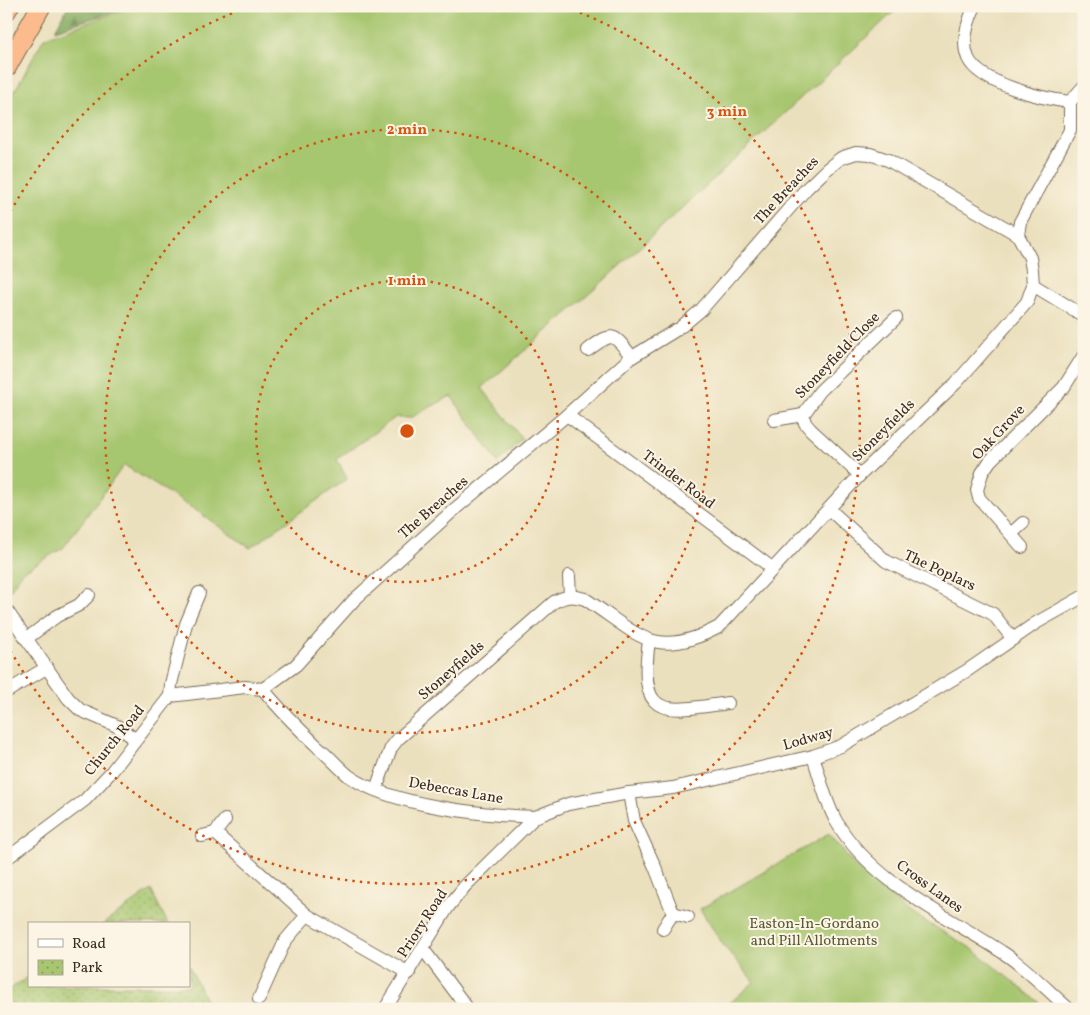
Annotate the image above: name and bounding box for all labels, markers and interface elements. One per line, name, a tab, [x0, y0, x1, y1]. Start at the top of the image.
text: 3 min	[707, 102, 747, 123]
text: 2 min	[387, 120, 427, 141]
street label: The Breaches	[750, 152, 824, 230]
text: 1 min	[388, 271, 426, 292]
street label: Stoneyfield Close	[791, 308, 885, 404]
street label: Stoneyfields	[848, 395, 920, 467]
street label: Oak Grove	[968, 400, 1031, 466]
centre of rings	[398, 422, 416, 440]
street label: Trinder Road	[637, 446, 719, 515]
street label: The Breaches	[394, 472, 474, 544]
street label: The Poplars	[900, 546, 979, 597]
street label: Stoneyfields	[414, 637, 490, 706]
street label: Church Road	[80, 701, 150, 781]
street label: Lodway	[781, 722, 836, 757]
street label: Debeccas Lane	[407, 773, 505, 810]
street label: Cross Lanes	[891, 856, 967, 919]
street label: Priory Road	[393, 885, 453, 962]
park label: Easton-In-Gordano and Pill Allotments	[749, 914, 879, 952]
legend	[28, 922, 190, 988]
text: Road	[72, 934, 106, 955]
text: Park	[72, 958, 103, 979]

